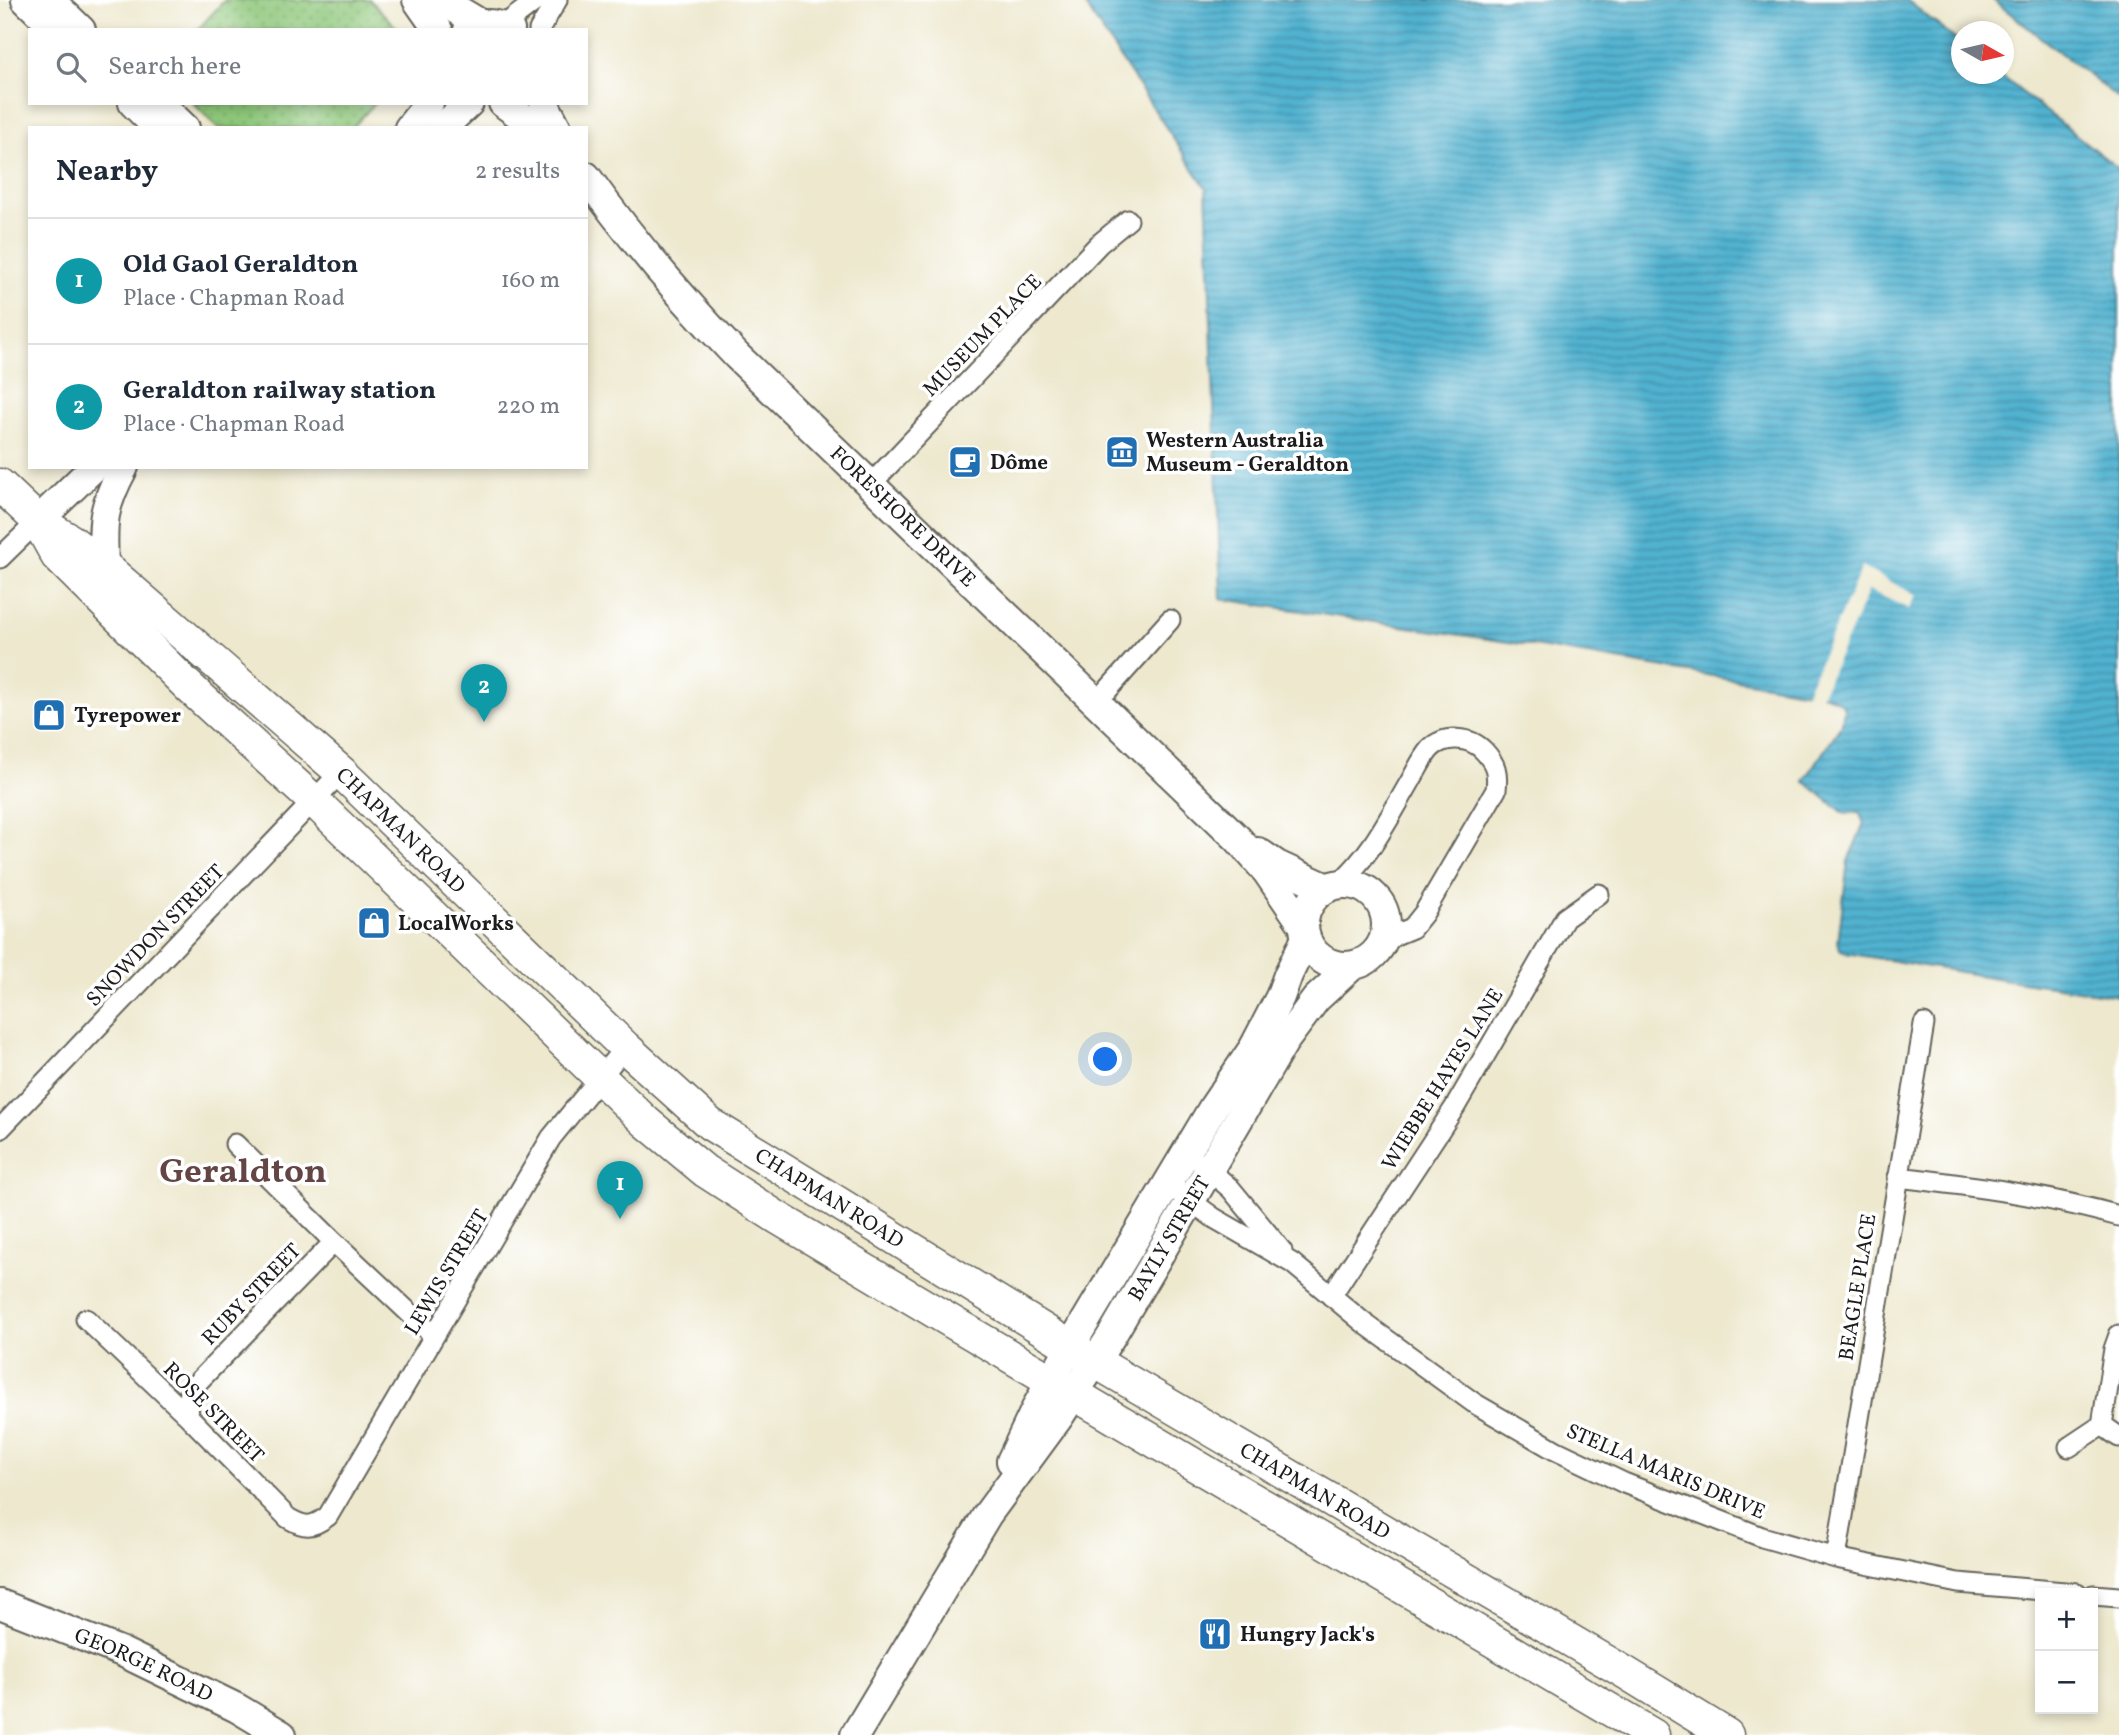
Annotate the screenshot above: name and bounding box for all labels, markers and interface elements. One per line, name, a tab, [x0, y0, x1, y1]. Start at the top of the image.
north arrow	[1951, 21, 2014, 84]
search box	[28, 28, 588, 105]
icon: search	[52, 48, 90, 86]
text: Search here	[108, 49, 241, 85]
text: Nearby	[56, 151, 158, 193]
text: 2 results	[475, 156, 560, 188]
text: Old Gaol Geraldton	[123, 247, 358, 283]
text: 1	[74, 265, 84, 297]
text: 160 m	[501, 265, 560, 297]
street label: MUSEUM PLACE	[917, 268, 1049, 404]
text: Place · Chapman Road	[123, 283, 345, 315]
text: Geraldton railway station	[123, 373, 436, 409]
text: 2	[73, 391, 85, 423]
text: 220 m	[497, 391, 560, 423]
text: Place · Chapman Road	[123, 409, 345, 441]
place label: Western Australia Museum - Geraldton	[1146, 427, 1349, 480]
museum icon: Western Australia Museum - Geraldton	[1103, 433, 1141, 471]
street label: FORESHORE DRIVE	[823, 440, 981, 594]
cafe icon: Dôme	[946, 443, 984, 481]
place label: Dôme	[990, 449, 1048, 478]
pin: 2	[461, 664, 507, 722]
shop icon: Tyrepower	[30, 696, 68, 734]
place label: Tyrepower	[74, 702, 181, 731]
street label: CHAPMAN ROAD	[329, 762, 471, 901]
street label: SNOWDON STREET	[80, 858, 232, 1014]
shop icon: LocalWorks	[355, 904, 393, 942]
place label: LocalWorks	[398, 910, 514, 939]
street label: WIEBBE HAYES LANE	[1375, 983, 1511, 1176]
your location	[1088, 1042, 1122, 1076]
street label: CHAPMAN ROAD	[749, 1142, 909, 1256]
district label: Geraldton	[159, 1149, 327, 1197]
pin: 1	[597, 1161, 643, 1219]
street label: BAYLY STREET	[1122, 1171, 1218, 1307]
street label: LEWIS STREET	[398, 1204, 496, 1341]
street label: BEAGLE PLACE	[1833, 1212, 1884, 1363]
street label: RUBY STREET	[196, 1238, 308, 1353]
street label: ROSE STREET	[156, 1356, 270, 1470]
street label: STELLA MARIS DRIVE	[1561, 1417, 1769, 1527]
street label: CHAPMAN ROAD	[1234, 1436, 1395, 1548]
map controls	[2035, 1588, 2098, 1714]
button: +	[2035, 1588, 2098, 1651]
restaurant icon: Hungry Jack's	[1196, 1615, 1234, 1653]
place label: Hungry Jack's	[1240, 1621, 1375, 1650]
street label: GEORGE ROAD	[70, 1622, 217, 1710]
button: −	[2035, 1651, 2098, 1714]

